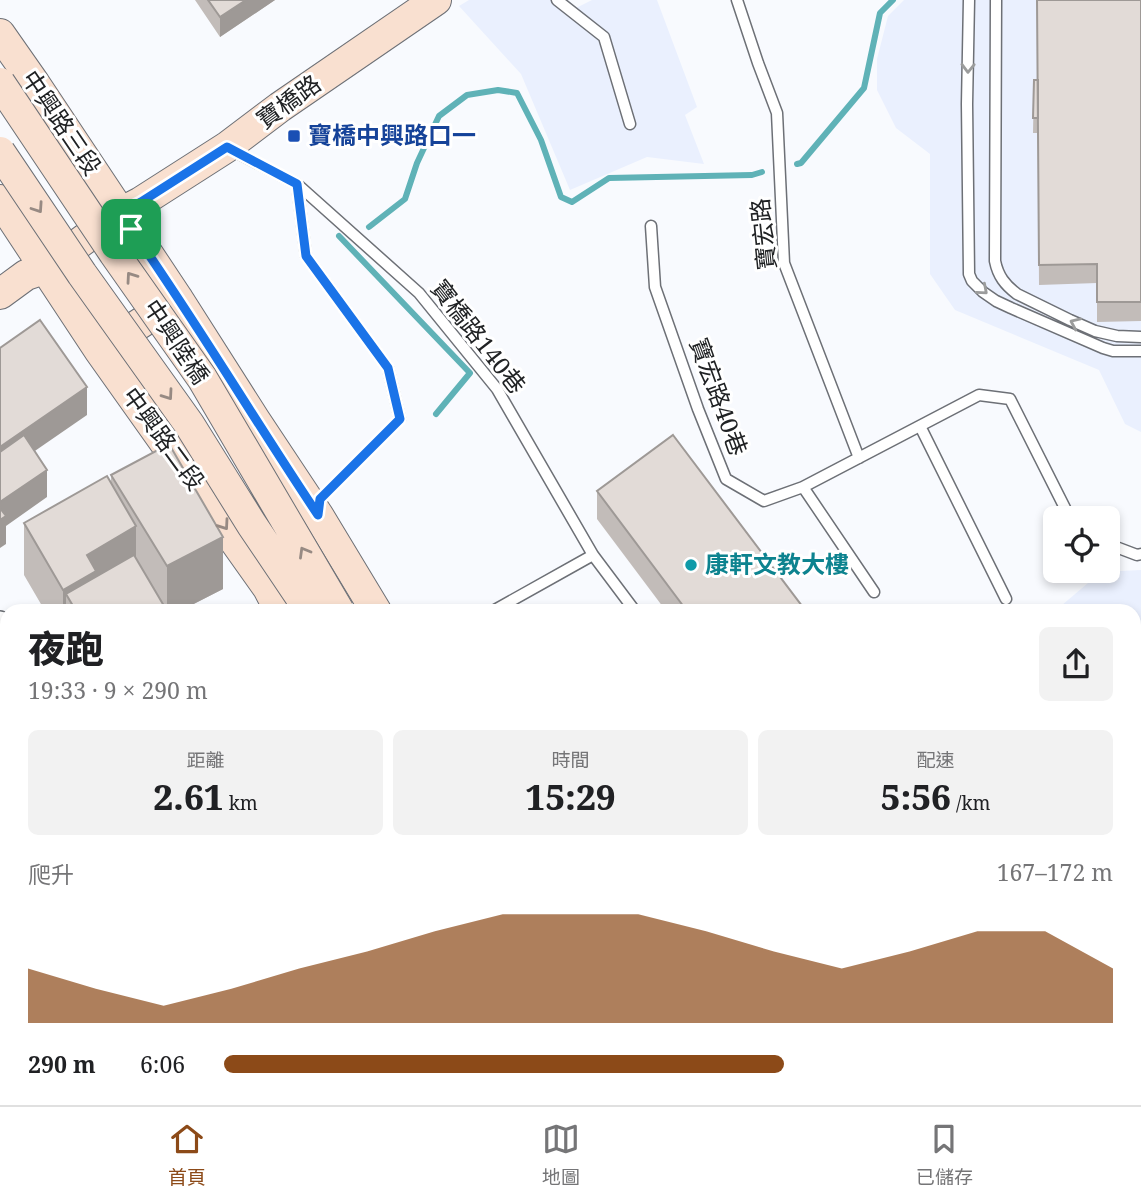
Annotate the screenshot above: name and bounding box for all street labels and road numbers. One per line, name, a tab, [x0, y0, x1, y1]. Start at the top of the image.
street label: 中興路三段	[15, 63, 109, 181]
street label: 寶橋路	[249, 66, 327, 135]
street label: 寶宏路	[742, 197, 783, 272]
street label: 寶橋路140巷	[424, 272, 534, 400]
street label: 中興陸橋	[137, 292, 218, 390]
street label: 寶宏路40巷	[683, 333, 756, 460]
street label: 中興路二段	[116, 380, 213, 496]

